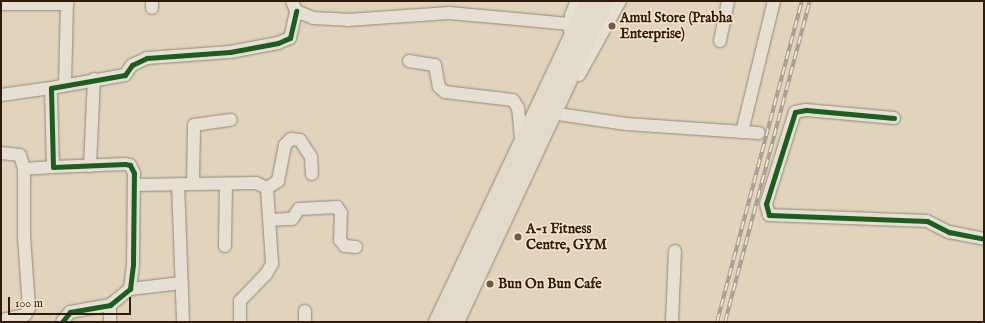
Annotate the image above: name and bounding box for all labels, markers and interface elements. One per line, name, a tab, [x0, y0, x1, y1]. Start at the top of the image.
place label: Amul Store (Prabha Enterprise)	[620, 10, 732, 42]
marker: Amul Store (Prabha Enterprise)	[607, 21, 617, 31]
place label: A-1 Fitness Centre, GYM	[526, 221, 607, 254]
marker: A-1 Fitness Centre, GYM	[513, 232, 523, 242]
place label: Bun On Bun Cafe	[498, 276, 602, 292]
marker: Bun On Bun Cafe	[485, 279, 495, 289]
scale bar	[10, 289, 133, 315]
text: 100 m	[15, 296, 43, 311]

